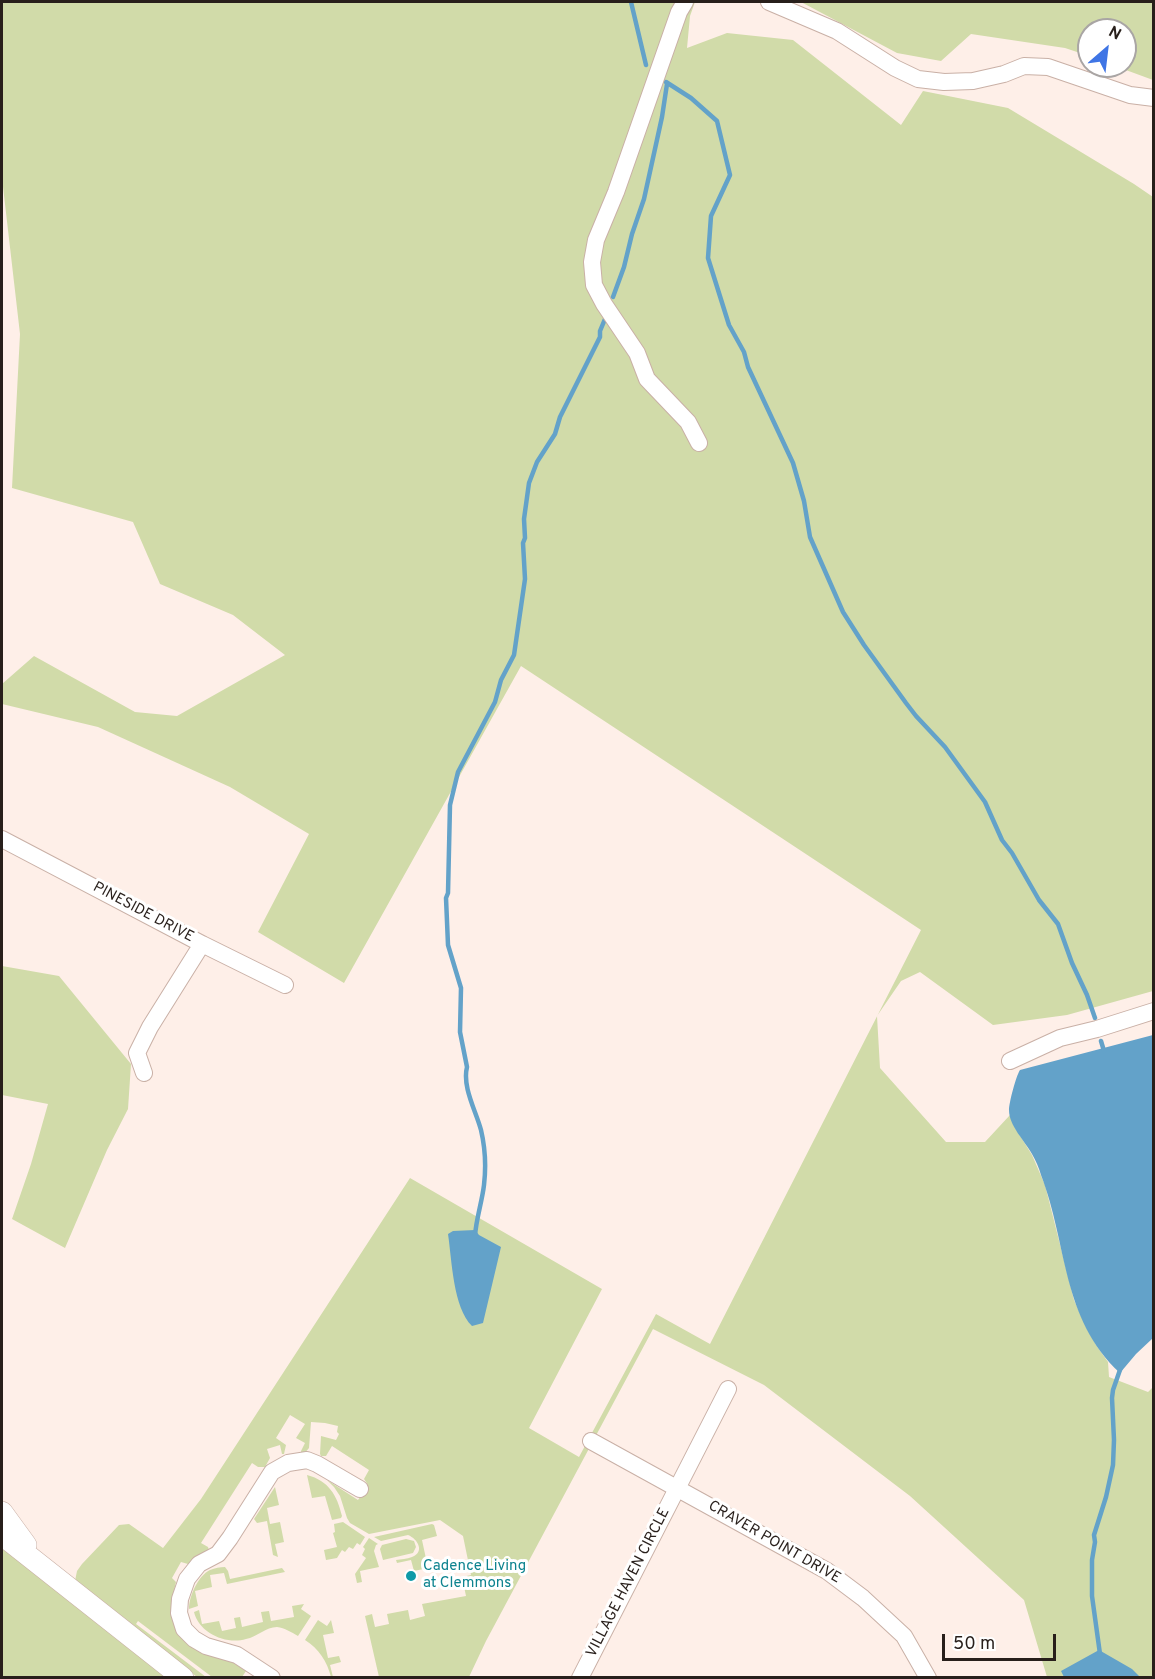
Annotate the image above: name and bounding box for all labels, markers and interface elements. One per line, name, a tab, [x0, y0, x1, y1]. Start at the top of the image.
north arrow	[1077, 18, 1137, 78]
text: N	[1105, 22, 1124, 45]
street label: PINESIDE DRIVE	[89, 879, 197, 947]
street label: CRAVER POINT DRIVE	[705, 1498, 843, 1588]
street label: VILLAGE HAVEN CIRCLE	[583, 1505, 675, 1661]
place label: Cadence Living at Clemmons	[423, 1558, 526, 1593]
marker: Cadence Living at Clemmons	[404, 1569, 418, 1583]
scale bar	[945, 1622, 1059, 1660]
text: 50 m	[953, 1633, 995, 1656]

